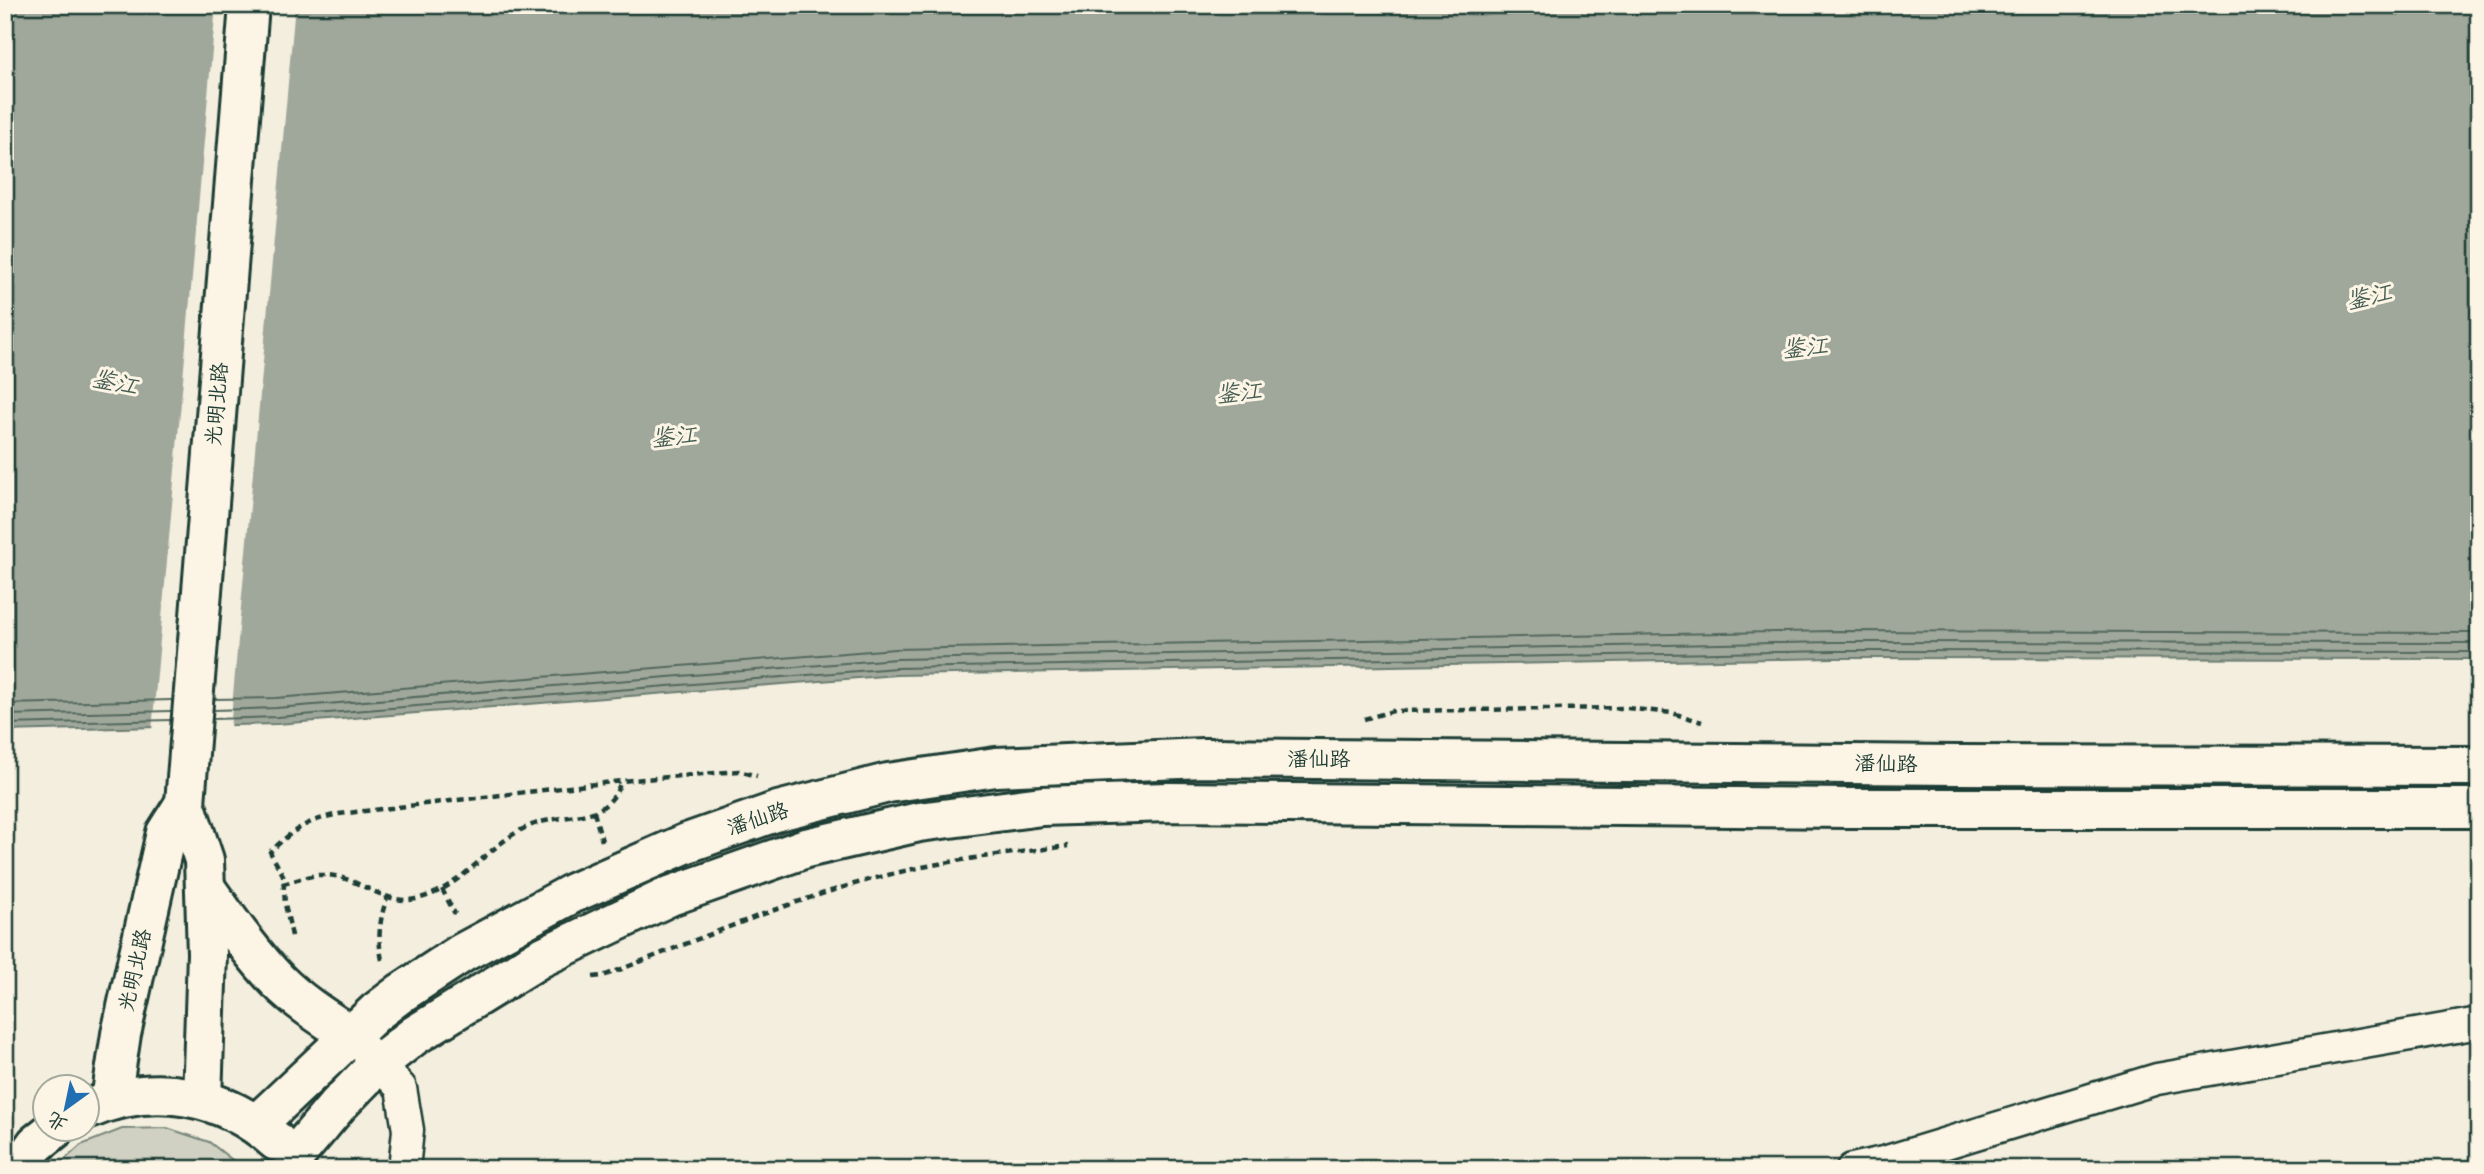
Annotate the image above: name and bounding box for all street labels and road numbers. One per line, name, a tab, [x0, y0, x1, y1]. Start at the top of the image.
street label: 光明北路	[201, 361, 233, 447]
street label: 潘仙路	[1288, 747, 1351, 772]
street label: 潘仙路	[1854, 751, 1918, 777]
street label: 潘仙路	[724, 797, 792, 841]
street label: 光明北路	[113, 926, 157, 1014]

